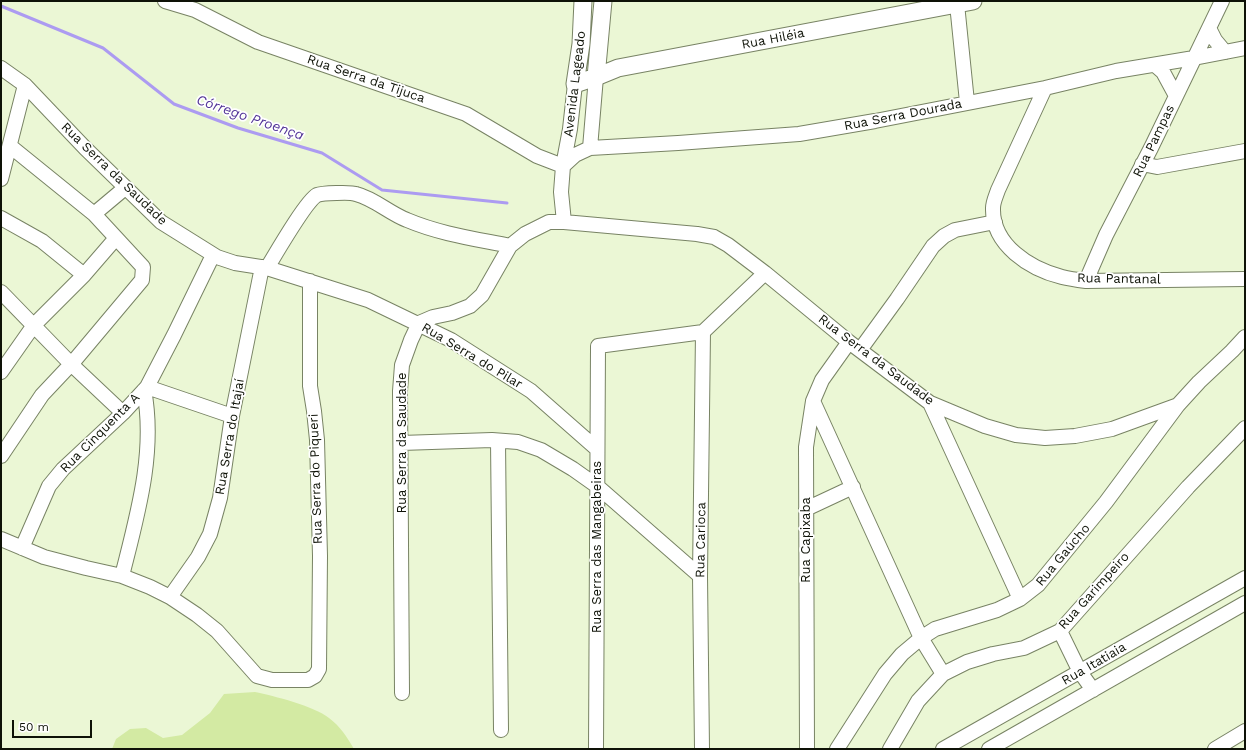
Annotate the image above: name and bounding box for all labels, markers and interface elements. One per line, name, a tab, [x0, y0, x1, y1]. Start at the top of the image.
street label: Rua Hiléia	[740, 25, 806, 53]
street label: Avenida Lageado	[561, 30, 589, 138]
street label: Rua Serra da Tijuca	[305, 52, 427, 106]
water label: Córrego Proença	[194, 92, 306, 144]
street label: Rua Serra Dourada	[843, 96, 963, 134]
street label: Rua Pampas	[1130, 102, 1178, 180]
street label: Rua Serra da Saudade	[58, 119, 170, 229]
street label: Rua Pantanal	[1077, 270, 1161, 288]
street label: Rua Serra da Saudade	[815, 311, 937, 409]
street label: Rua Serra do Pilar	[419, 320, 525, 392]
street label: Rua Serra da Saudade	[394, 372, 410, 514]
street label: Rua Serra do Itajaí	[212, 378, 248, 496]
street label: Rua Cinquenta A	[57, 390, 143, 476]
street label: Rua Serra do Piqueri	[306, 413, 326, 545]
street label: Rua Serra das Mangabeiras	[589, 461, 605, 633]
street label: Rua Capixaba	[798, 497, 814, 583]
street label: Rua Carioca	[693, 502, 709, 578]
street label: Rua Gaúcho	[1033, 521, 1093, 589]
street label: Rua Garimpeiro	[1055, 549, 1133, 633]
street label: Rua Itatiaia	[1059, 639, 1129, 689]
scale bar	[14, 712, 94, 738]
text: 50 m	[19, 720, 49, 734]

